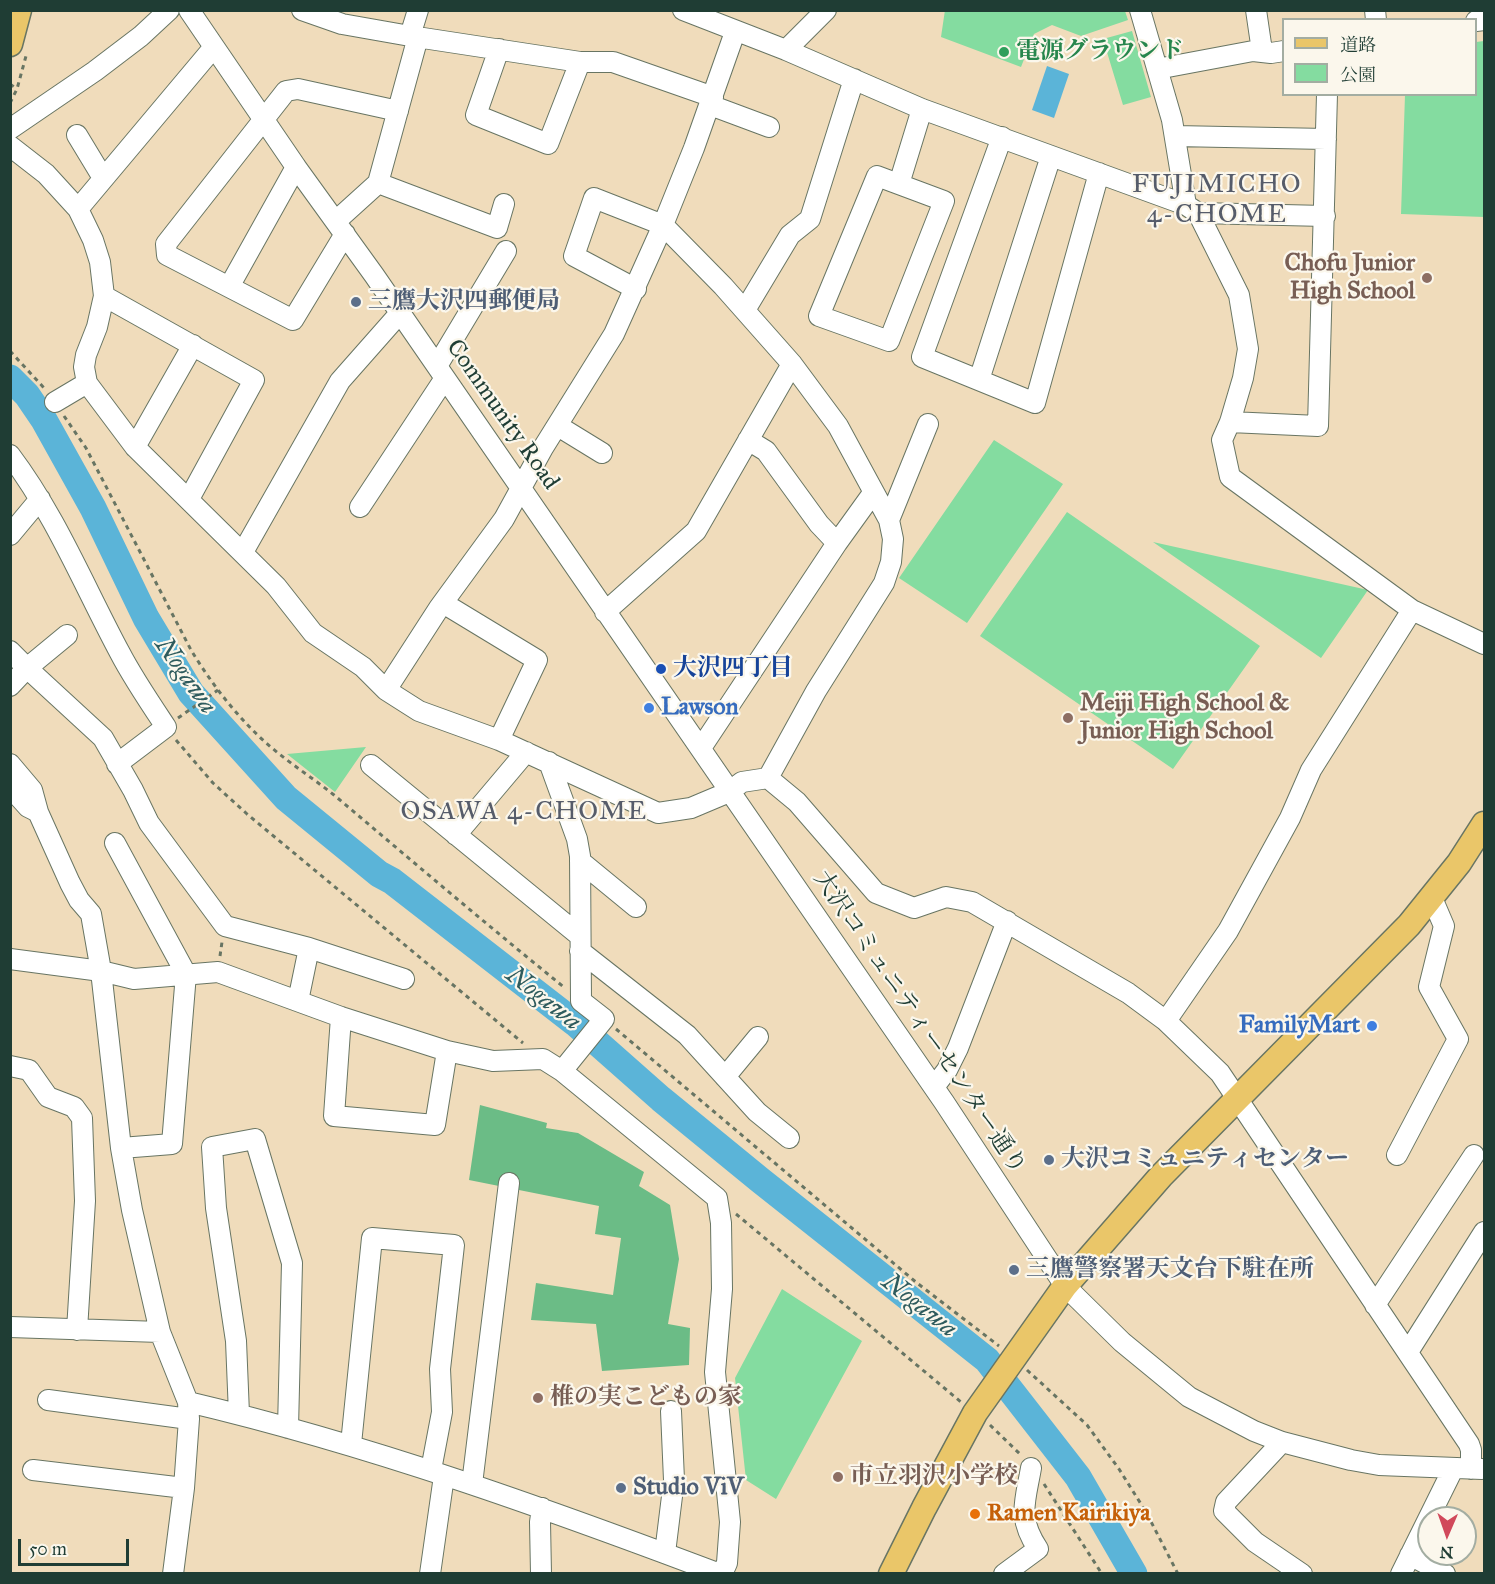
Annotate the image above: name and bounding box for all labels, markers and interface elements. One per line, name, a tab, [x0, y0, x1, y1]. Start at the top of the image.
legend	[1282, 18, 1477, 96]
text: 道路	[1340, 34, 1376, 56]
place label: 電源グラウンド	[1016, 38, 1184, 66]
marker: 電源グラウンド	[997, 45, 1011, 59]
text: 公園	[1340, 64, 1376, 86]
district label: FUJIMICHO 4-CHOME	[1132, 170, 1302, 231]
place label: Chofu Junior High School	[1285, 250, 1415, 306]
marker: Chofu Junior High School	[1420, 271, 1434, 285]
place label: 三鷹大沢四郵便局	[368, 288, 560, 316]
marker: 三鷹大沢四郵便局	[349, 295, 363, 309]
street label: Community Road	[439, 334, 565, 496]
water label: Nogawa	[147, 632, 223, 720]
place label: 大沢四丁目	[673, 655, 793, 683]
marker: 大沢四丁目	[654, 662, 668, 676]
place label: Meiji High School & Junior High School	[1080, 690, 1289, 746]
place label: Lawson	[661, 694, 738, 722]
marker: Lawson	[642, 701, 656, 715]
marker: Meiji High School & Junior High School	[1061, 711, 1075, 725]
district label: OSAWA 4-CHOME	[400, 797, 648, 829]
street label: 大沢コミュニティーセンター通り	[806, 866, 1032, 1180]
water label: Nogawa	[499, 960, 587, 1038]
place label: FamilyMart	[1239, 1012, 1360, 1040]
marker: FamilyMart	[1365, 1019, 1379, 1033]
place label: 大沢コミュニティセンター	[1061, 1146, 1349, 1174]
marker: 大沢コミュニティセンター	[1042, 1153, 1056, 1167]
place label: 三鷹警察署天文台下駐在所	[1026, 1256, 1314, 1284]
marker: 三鷹警察署天文台下駐在所	[1007, 1263, 1021, 1277]
water label: Nogawa	[875, 1267, 963, 1345]
place label: 椎の実こどもの家	[550, 1384, 742, 1412]
marker: 椎の実こどもの家	[531, 1391, 545, 1405]
place label: 市立羽沢小学校	[850, 1463, 1018, 1491]
marker: 市立羽沢小学校	[831, 1470, 845, 1484]
place label: Studio ViV	[633, 1474, 744, 1502]
marker: Studio ViV	[614, 1481, 628, 1495]
place label: Ramen Kairikiya	[987, 1500, 1150, 1528]
north arrow	[1417, 1506, 1477, 1566]
marker: Ramen Kairikiya	[968, 1507, 982, 1521]
scale bar	[21, 1527, 132, 1565]
text: 50 m	[29, 1538, 67, 1560]
text: N	[1439, 1543, 1454, 1562]

